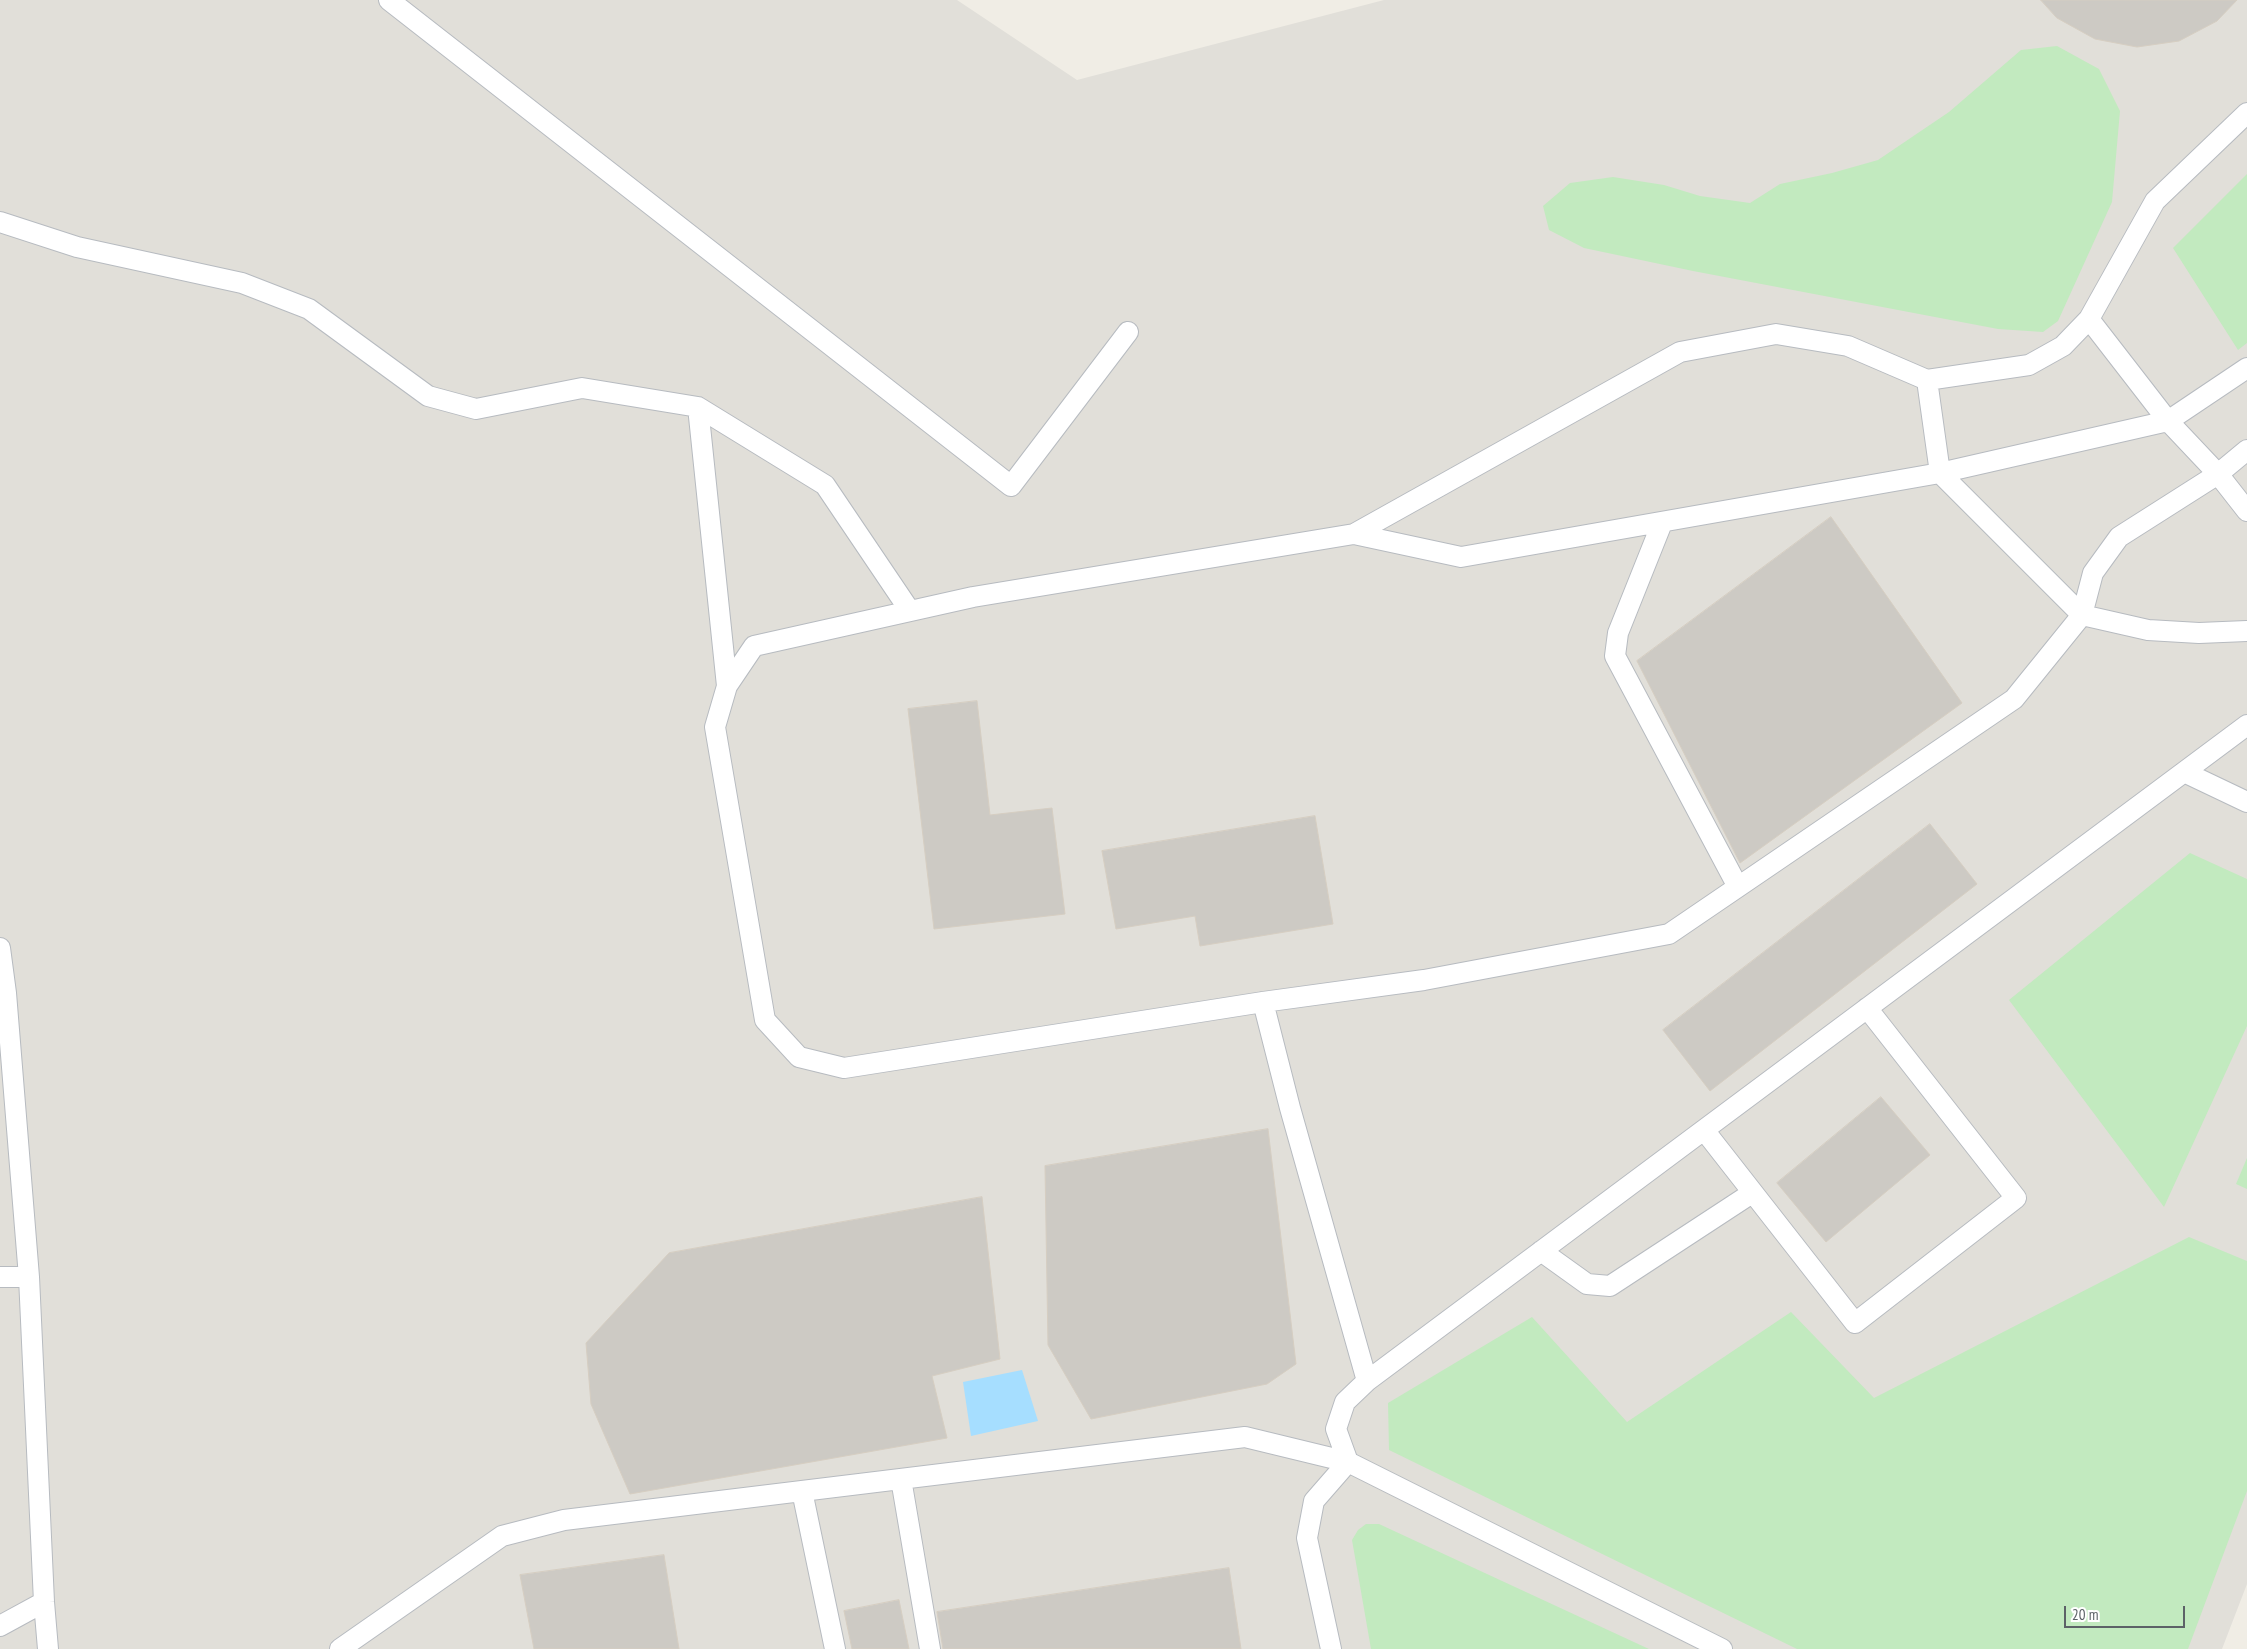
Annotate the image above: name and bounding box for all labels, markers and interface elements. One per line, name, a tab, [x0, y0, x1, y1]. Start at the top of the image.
scale bar	[2067, 1596, 2188, 1628]
text: 20 m	[2072, 1605, 2098, 1624]

